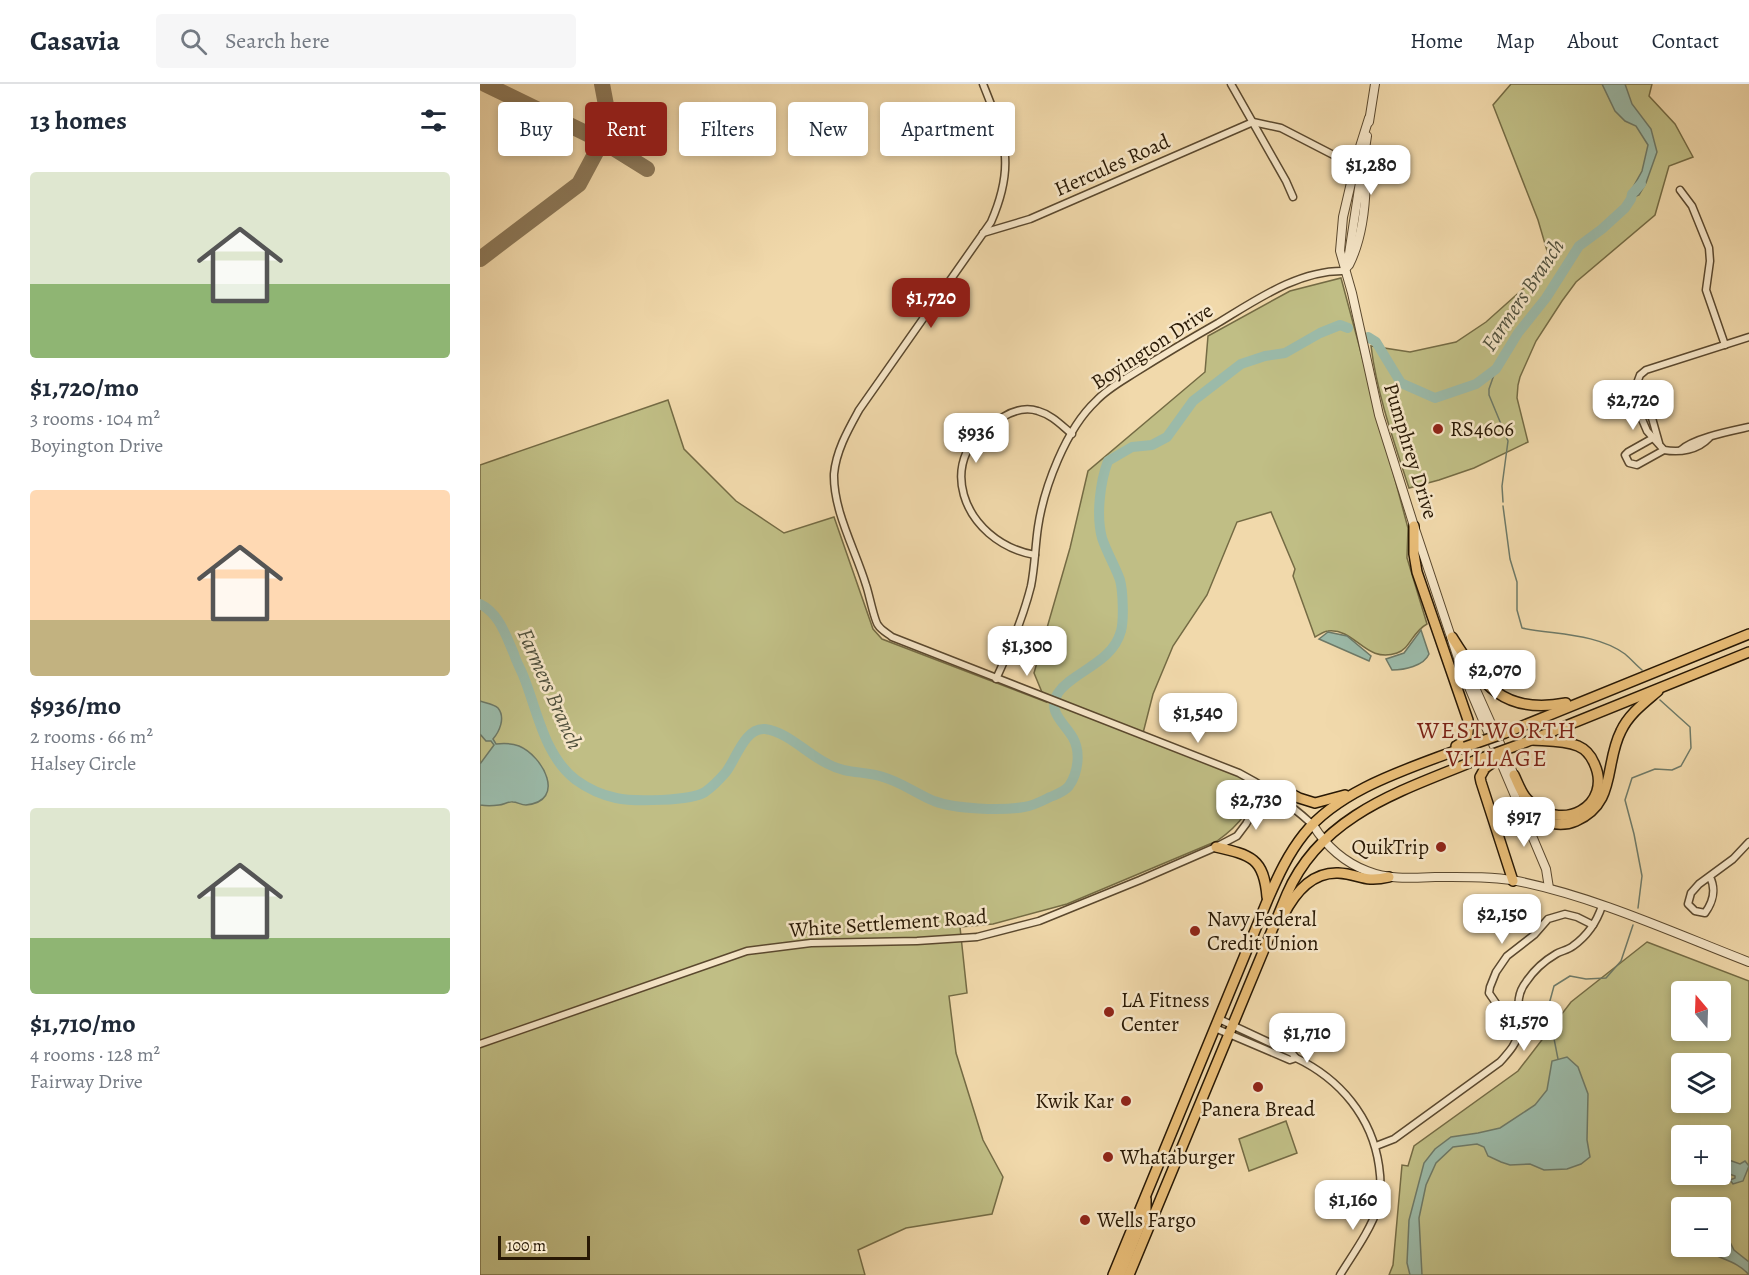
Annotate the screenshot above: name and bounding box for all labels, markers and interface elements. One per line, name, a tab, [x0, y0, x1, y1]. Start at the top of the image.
search box	[156, 14, 576, 68]
text: Casavia	[30, 22, 120, 60]
icon: search	[177, 25, 210, 58]
text: Search here	[225, 26, 330, 56]
text: Home	[1410, 27, 1463, 55]
text: Map	[1496, 27, 1534, 55]
text: About	[1567, 27, 1619, 55]
text: Contact	[1652, 27, 1719, 55]
chip: Buy	[498, 102, 573, 156]
chip: Rent	[585, 102, 667, 156]
chip: Filters	[679, 102, 776, 156]
chip: New	[788, 102, 868, 156]
chip: Apartment	[880, 102, 1015, 156]
text: 13 homes	[30, 103, 127, 138]
icon: filters	[417, 104, 450, 137]
street label: Hercules Road	[1050, 127, 1175, 203]
pin: $1,280	[1322, 145, 1420, 196]
text: $1,280	[1345, 151, 1397, 178]
icon: home	[186, 211, 294, 319]
water label: Farmers Branch	[1474, 233, 1572, 357]
pin: $1,720	[882, 278, 980, 329]
text: $1,720	[906, 284, 956, 311]
street label: Boyington Drive	[1086, 296, 1218, 396]
text: $1,720/mo	[30, 370, 139, 405]
street label: Pumphrey Drive	[1377, 380, 1445, 522]
pin: $2,720	[1584, 380, 1682, 431]
text: $2,720	[1607, 386, 1659, 413]
text: 3 rooms · 104 m²	[30, 405, 160, 432]
pin: $936	[940, 413, 1012, 464]
place label: RS4606	[1450, 415, 1514, 443]
text: $936	[958, 419, 994, 446]
marker: RS4606	[1431, 422, 1445, 436]
text: Boyington Drive	[30, 432, 163, 459]
icon: home	[186, 529, 294, 637]
water label: Farmers Branch	[510, 624, 590, 754]
pin: $1,300	[978, 626, 1076, 677]
text: $1,300	[1002, 632, 1052, 659]
pin: $2,070	[1446, 650, 1544, 701]
text: $2,070	[1468, 656, 1522, 683]
text: $936/mo	[30, 688, 121, 723]
pin: $1,540	[1149, 693, 1247, 744]
text: $1,540	[1173, 699, 1223, 726]
district label: WESTWORTH VILLAGE	[1416, 714, 1577, 774]
text: 2 rooms · 66 m²	[30, 723, 153, 750]
text: Halsey Circle	[30, 750, 136, 777]
pin: $2,730	[1207, 780, 1305, 831]
text: $2,730	[1230, 786, 1282, 813]
pin: $917	[1488, 797, 1560, 848]
text: $917	[1507, 803, 1541, 830]
place label: QuikTrip	[1351, 833, 1429, 861]
marker: QuikTrip	[1434, 840, 1448, 854]
icon: home	[186, 847, 294, 955]
pin: $2,150	[1453, 894, 1551, 945]
text: $2,150	[1477, 900, 1527, 927]
street label: White Settlement Road	[787, 902, 989, 944]
place label: Navy Federal Credit Union	[1207, 905, 1319, 957]
marker: Navy Federal Credit Union	[1188, 924, 1202, 938]
north arrow	[1671, 981, 1731, 1041]
map controls	[1671, 981, 1731, 1257]
place label: LA Fitness Center	[1121, 986, 1210, 1038]
pin: $1,570	[1475, 1001, 1573, 1052]
marker: LA Fitness Center	[1102, 1005, 1116, 1019]
text: $1,710/mo	[30, 1006, 136, 1041]
text: $1,570	[1500, 1007, 1549, 1034]
pin: $1,710	[1258, 1013, 1356, 1064]
text: $1,710	[1283, 1019, 1331, 1046]
text: 4 rooms · 128 m²	[30, 1041, 160, 1068]
button: layers	[1671, 1053, 1731, 1113]
text: Fairway Drive	[30, 1068, 143, 1095]
marker: Panera Bread	[1251, 1080, 1265, 1094]
place label: Kwik Kar	[1035, 1087, 1114, 1115]
marker: Kwik Kar	[1119, 1094, 1133, 1108]
place label: Panera Bread	[1201, 1095, 1316, 1123]
button: +	[1671, 1125, 1731, 1185]
place label: Whataburger	[1119, 1143, 1235, 1171]
marker: Whataburger	[1101, 1150, 1115, 1164]
pin: $1,160	[1304, 1180, 1402, 1231]
text: $1,160	[1329, 1186, 1377, 1213]
button: −	[1671, 1197, 1731, 1257]
place label: Wells Fargo	[1096, 1206, 1196, 1234]
marker: Wells Fargo	[1078, 1213, 1092, 1227]
scale bar	[498, 1233, 590, 1260]
text: 100 m	[507, 1235, 546, 1257]

